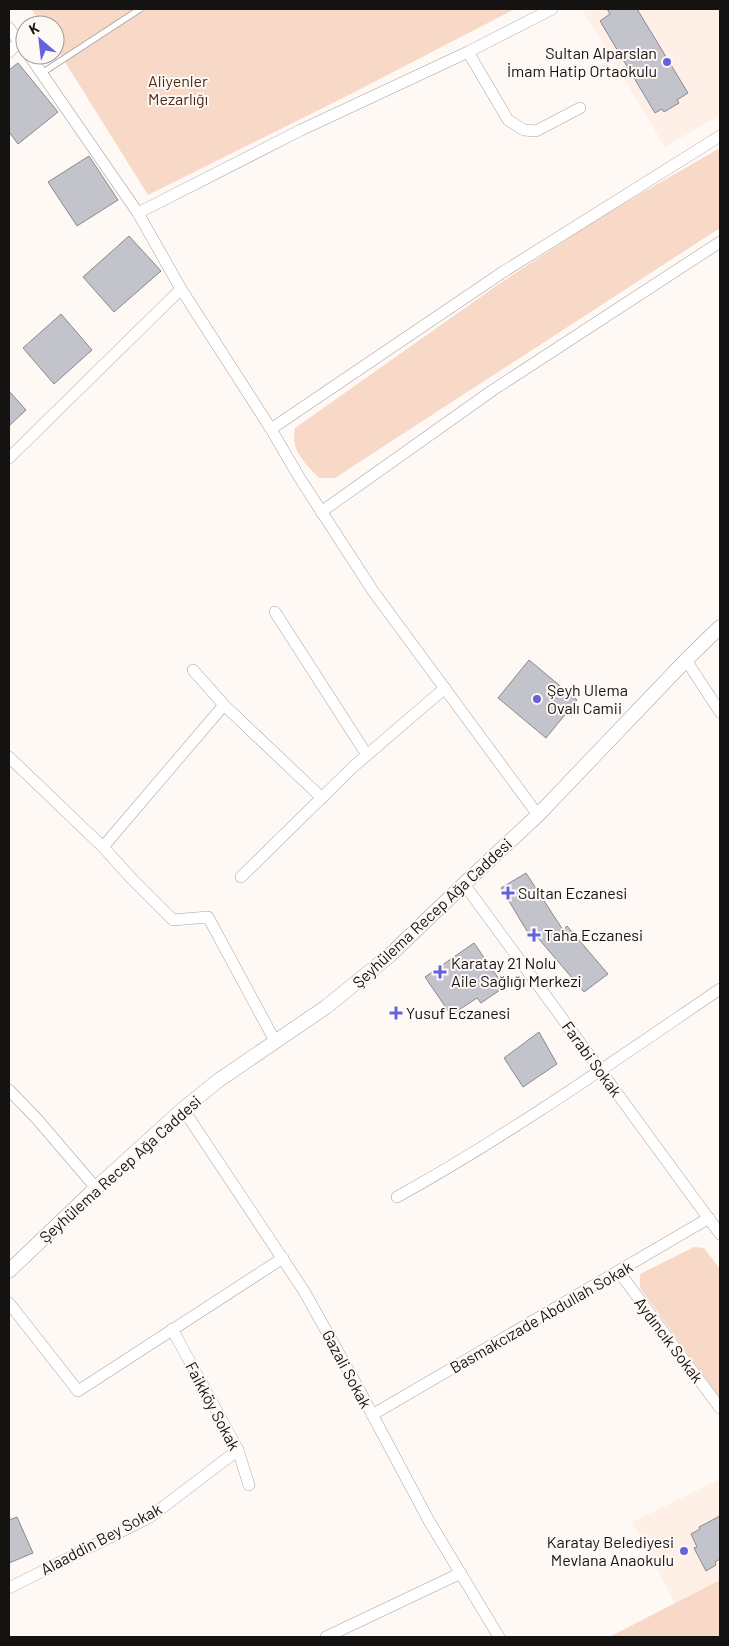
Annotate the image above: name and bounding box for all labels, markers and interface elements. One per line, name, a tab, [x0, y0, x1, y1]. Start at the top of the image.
north arrow	[15, 15, 65, 65]
text: K	[26, 18, 42, 38]
place label: Sultan Alparslan İmam Hatip Ortaokulu	[507, 43, 657, 80]
marker: Sultan Alparslan İmam Hatip Ortaokulu	[661, 56, 673, 68]
park label: Aliyenler Mezarlığı	[148, 71, 208, 108]
place label: Şeyh Ulema Ovalı Camii	[547, 680, 628, 717]
marker: Şeyh Ulema Ovalı Camii	[531, 693, 543, 705]
street label: Şeyhülema Recep Ağa Caddesi	[348, 834, 515, 992]
place label: Sultan Eczanesi	[518, 883, 627, 902]
marker: Sultan Eczanesi	[502, 887, 514, 899]
place label: Taha Eczanesi	[544, 925, 643, 944]
marker: Taha Eczanesi	[528, 929, 540, 941]
place label: Karatay 21 Nolu Aile Sağlığı Merkezi	[451, 953, 582, 990]
marker: Karatay 21 Nolu Aile Sağlığı Merkezi	[433, 965, 447, 979]
place label: Yusuf Eczanesi	[406, 1003, 510, 1022]
marker: Yusuf Eczanesi	[390, 1007, 402, 1019]
street label: Farabi Sokak	[559, 1017, 626, 1100]
street label: Şeyhülema Recep Ağa Caddesi	[35, 1091, 204, 1246]
street label: Basmakcızade Abdullah Sokak	[446, 1256, 635, 1377]
street label: Aydıncık Sokak	[631, 1293, 708, 1386]
street label: Gazali Sokak	[319, 1326, 376, 1411]
street label: Faikköy Sokak	[182, 1358, 245, 1453]
street label: Alaaddin Bey Sokak	[37, 1499, 164, 1578]
place label: Karatay Belediyesi Mevlana Anaokulu	[547, 1532, 674, 1569]
marker: Karatay Belediyesi Mevlana Anaokulu	[678, 1545, 690, 1557]

